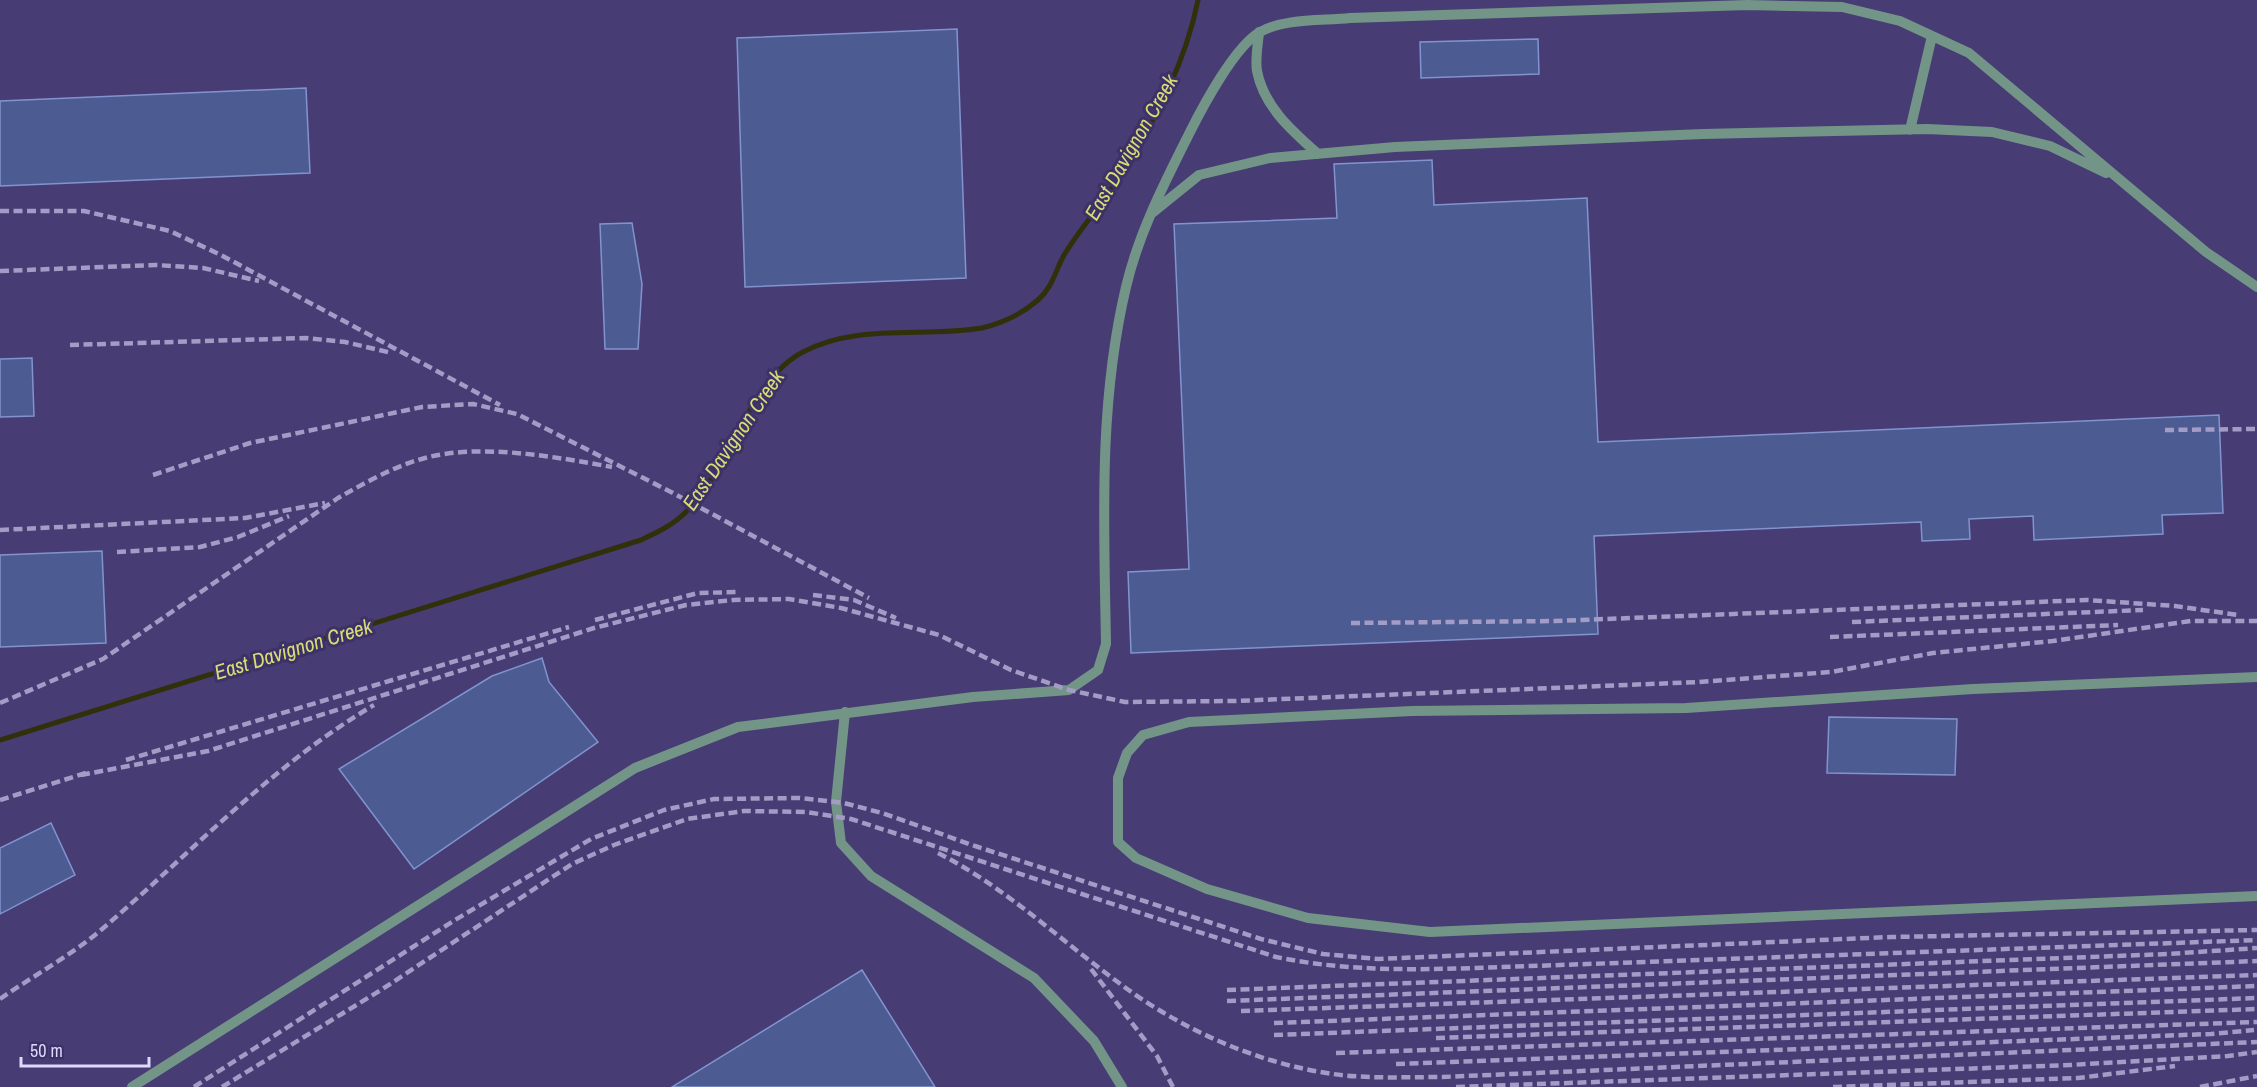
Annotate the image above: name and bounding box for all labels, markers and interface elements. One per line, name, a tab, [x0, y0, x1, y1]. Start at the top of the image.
water label: East Davignon Creek	[1078, 68, 1185, 225]
water label: East Davignon Creek	[675, 363, 792, 516]
water label: East Davignon Creek	[210, 611, 377, 687]
scale bar	[21, 1030, 148, 1068]
text: 50 m	[30, 1038, 63, 1063]

